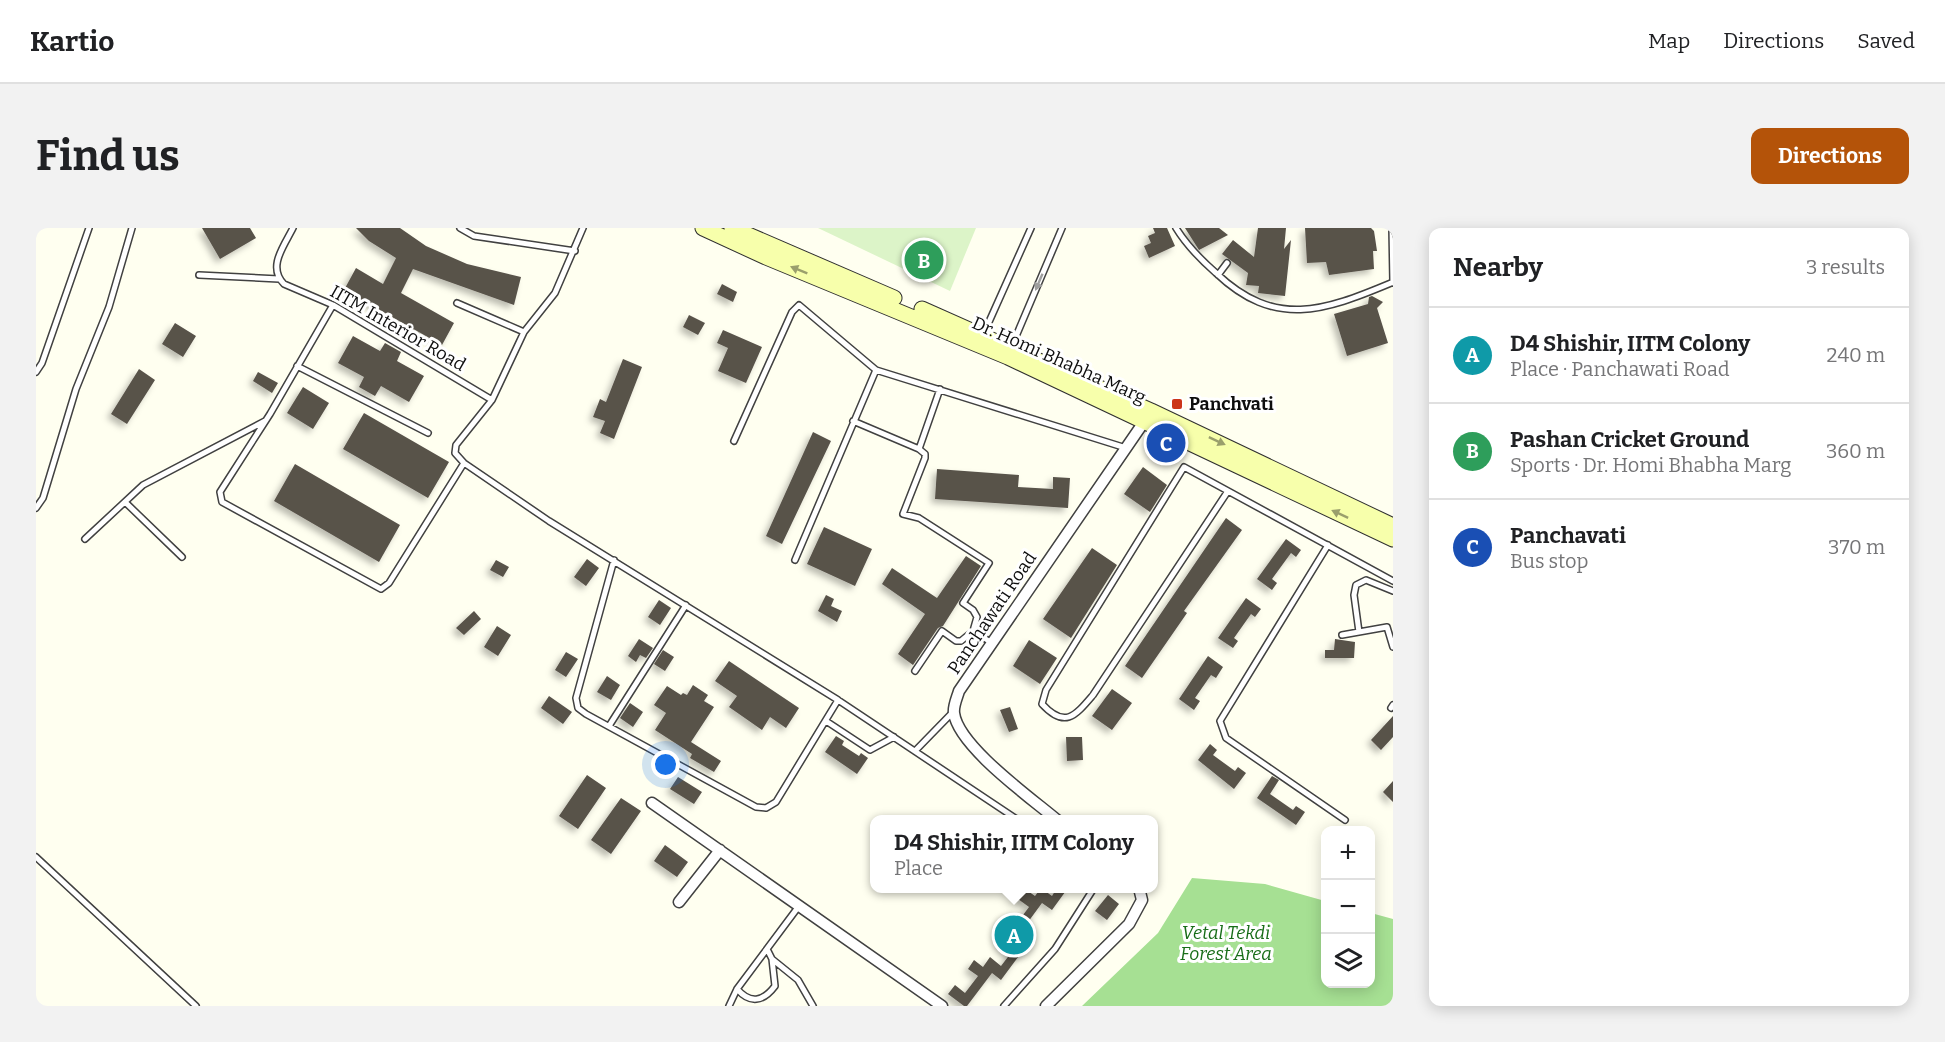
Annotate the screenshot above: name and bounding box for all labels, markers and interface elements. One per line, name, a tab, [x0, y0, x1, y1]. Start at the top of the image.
text: Kartio	[30, 25, 114, 58]
text: Map	[1648, 28, 1690, 54]
text: Directions	[1723, 28, 1824, 54]
text: Saved	[1857, 28, 1915, 54]
button: Directions	[1751, 128, 1909, 184]
text: Find us	[36, 131, 180, 181]
pin: B	[904, 237, 944, 282]
text: Nearby	[1453, 252, 1543, 283]
text: 3 results	[1806, 255, 1885, 279]
one-way arrow	[789, 265, 807, 275]
one-way arrow	[1035, 273, 1044, 290]
street label: IITM Interior Road	[326, 280, 470, 376]
street label: Dr. Homi Bhabha Marg	[969, 312, 1149, 408]
text: D4 Shishir, IITM Colony	[1510, 330, 1750, 357]
text: A	[1465, 343, 1480, 367]
text: 240 m	[1827, 343, 1885, 367]
text: Place · Panchawati Road	[1510, 357, 1730, 381]
place label: Panchvati	[1189, 393, 1274, 415]
marker: Panchvati	[1170, 397, 1184, 411]
pin: C	[1146, 420, 1186, 466]
text: Pashan Cricket Ground	[1510, 426, 1749, 453]
one-way arrow	[1209, 437, 1226, 446]
text: B	[1466, 439, 1479, 463]
text: 360 m	[1826, 439, 1885, 463]
text: Sports · Dr. Homi Bhabha Marg	[1510, 453, 1791, 477]
one-way arrow	[1332, 509, 1349, 518]
text: Panchavati	[1510, 522, 1626, 549]
text: C	[1466, 535, 1479, 559]
text: 370 m	[1828, 535, 1885, 559]
street label: Panchawati Road	[943, 547, 1041, 678]
text: Bus stop	[1510, 549, 1588, 573]
your location	[651, 750, 680, 779]
popup	[870, 815, 1158, 893]
map controls	[1321, 826, 1375, 988]
button: +	[1321, 826, 1375, 880]
text: D4 Shishir, IITM Colony	[894, 829, 1134, 856]
text: Place	[894, 856, 943, 880]
button: −	[1321, 880, 1375, 934]
pin: A	[994, 912, 1034, 958]
park label: Vetal Tekdi Forest Area	[1180, 922, 1272, 965]
button: layers	[1321, 934, 1375, 988]

